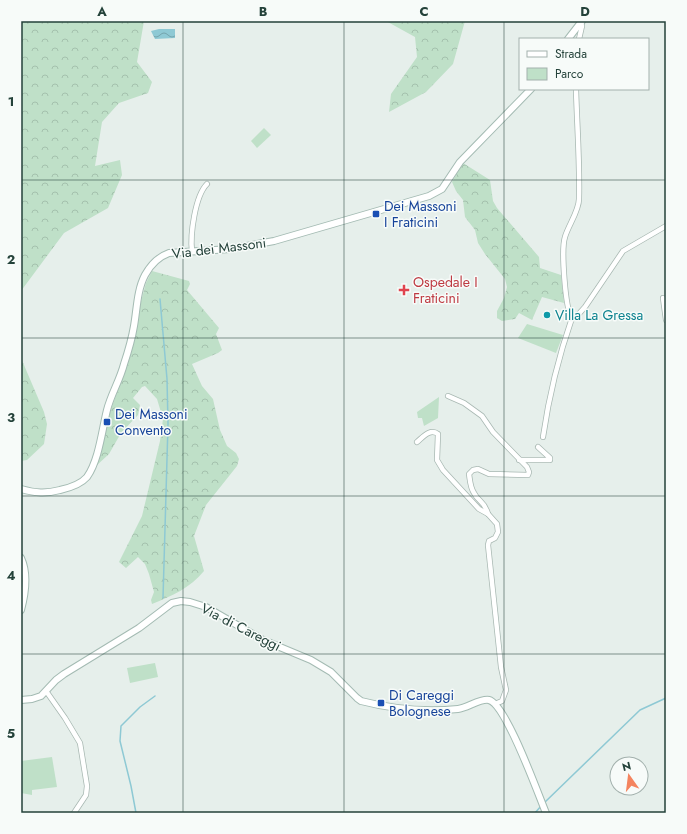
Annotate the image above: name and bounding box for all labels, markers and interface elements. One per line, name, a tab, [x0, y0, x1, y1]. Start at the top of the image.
text: A	[96, 2, 107, 21]
text: B	[259, 2, 268, 21]
text: C	[419, 2, 429, 21]
text: D	[580, 2, 590, 21]
legend	[519, 38, 649, 90]
text: Strada	[555, 45, 587, 63]
text: Parco	[555, 65, 584, 83]
text: 1	[8, 92, 14, 111]
place label: Dei Massoni I Fraticini	[384, 196, 457, 232]
marker: Dei Massoni I Fraticini	[371, 209, 381, 219]
street label: Via dei Massoni	[171, 232, 267, 264]
text: 2	[7, 250, 15, 269]
place label: Ospedale I Fraticini	[413, 272, 478, 308]
marker: Ospedale I Fraticini	[398, 284, 410, 296]
place label: Villa La Gressa	[555, 305, 643, 325]
marker: Villa La Gressa	[542, 310, 552, 320]
place label: Dei Massoni Convento	[115, 404, 188, 440]
text: 3	[7, 408, 15, 427]
marker: Dei Massoni Convento	[102, 417, 112, 427]
text: 4	[6, 566, 16, 585]
street label: Via di Careggi	[198, 598, 284, 656]
place label: Di Careggi Bolognese	[389, 685, 454, 721]
marker: Di Careggi Bolognese	[376, 698, 386, 708]
text: 5	[7, 724, 15, 743]
north arrow	[609, 756, 649, 796]
text: N	[620, 757, 633, 775]

